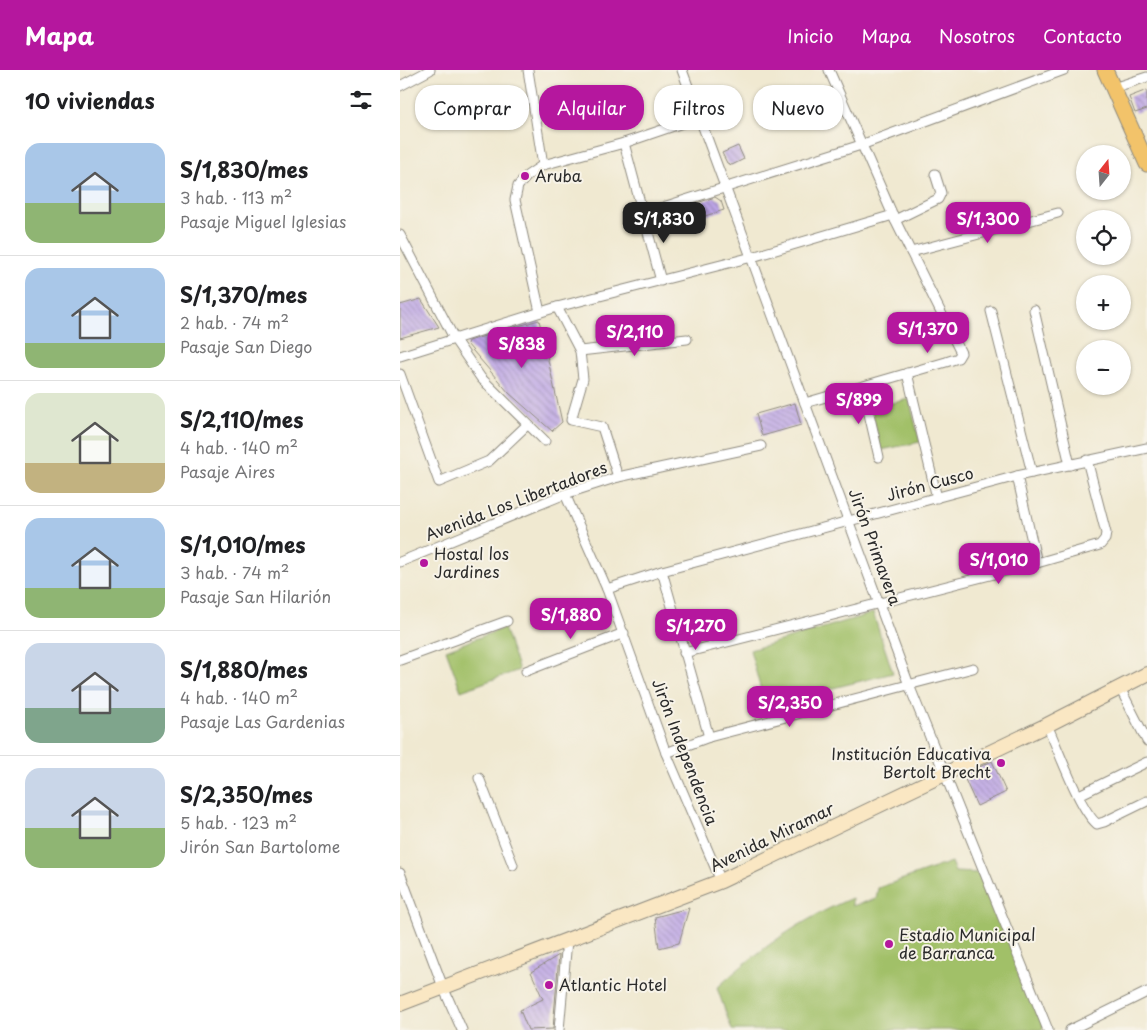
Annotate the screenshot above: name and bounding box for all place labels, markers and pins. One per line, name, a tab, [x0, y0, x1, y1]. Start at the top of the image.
place label: Aruba	[535, 163, 582, 187]
marker: Aruba	[519, 170, 531, 182]
pin: S/1,830	[618, 202, 710, 244]
pin: S/1,300	[942, 202, 1034, 244]
pin: S/1,370	[882, 312, 974, 354]
pin: S/2,110	[589, 314, 681, 357]
pin: S/838	[487, 326, 557, 369]
pin: S/899	[824, 382, 894, 425]
place label: Hostal los Jardines	[434, 541, 509, 583]
pin: S/1,010	[953, 542, 1045, 585]
marker: Hostal los Jardines	[418, 557, 430, 569]
pin: S/1,880	[525, 598, 617, 640]
pin: S/1,270	[650, 608, 742, 651]
pin: S/2,350	[744, 686, 836, 728]
place label: Institución Educativa Bertolt Brecht	[831, 741, 991, 783]
marker: Institución Educativa Bertolt Brecht	[995, 757, 1007, 769]
place label: Estadio Municipal de Barranca	[899, 922, 1036, 964]
marker: Estadio Municipal de Barranca	[883, 938, 895, 950]
place label: Atlantic Hotel	[559, 972, 667, 996]
marker: Atlantic Hotel	[543, 979, 555, 991]

